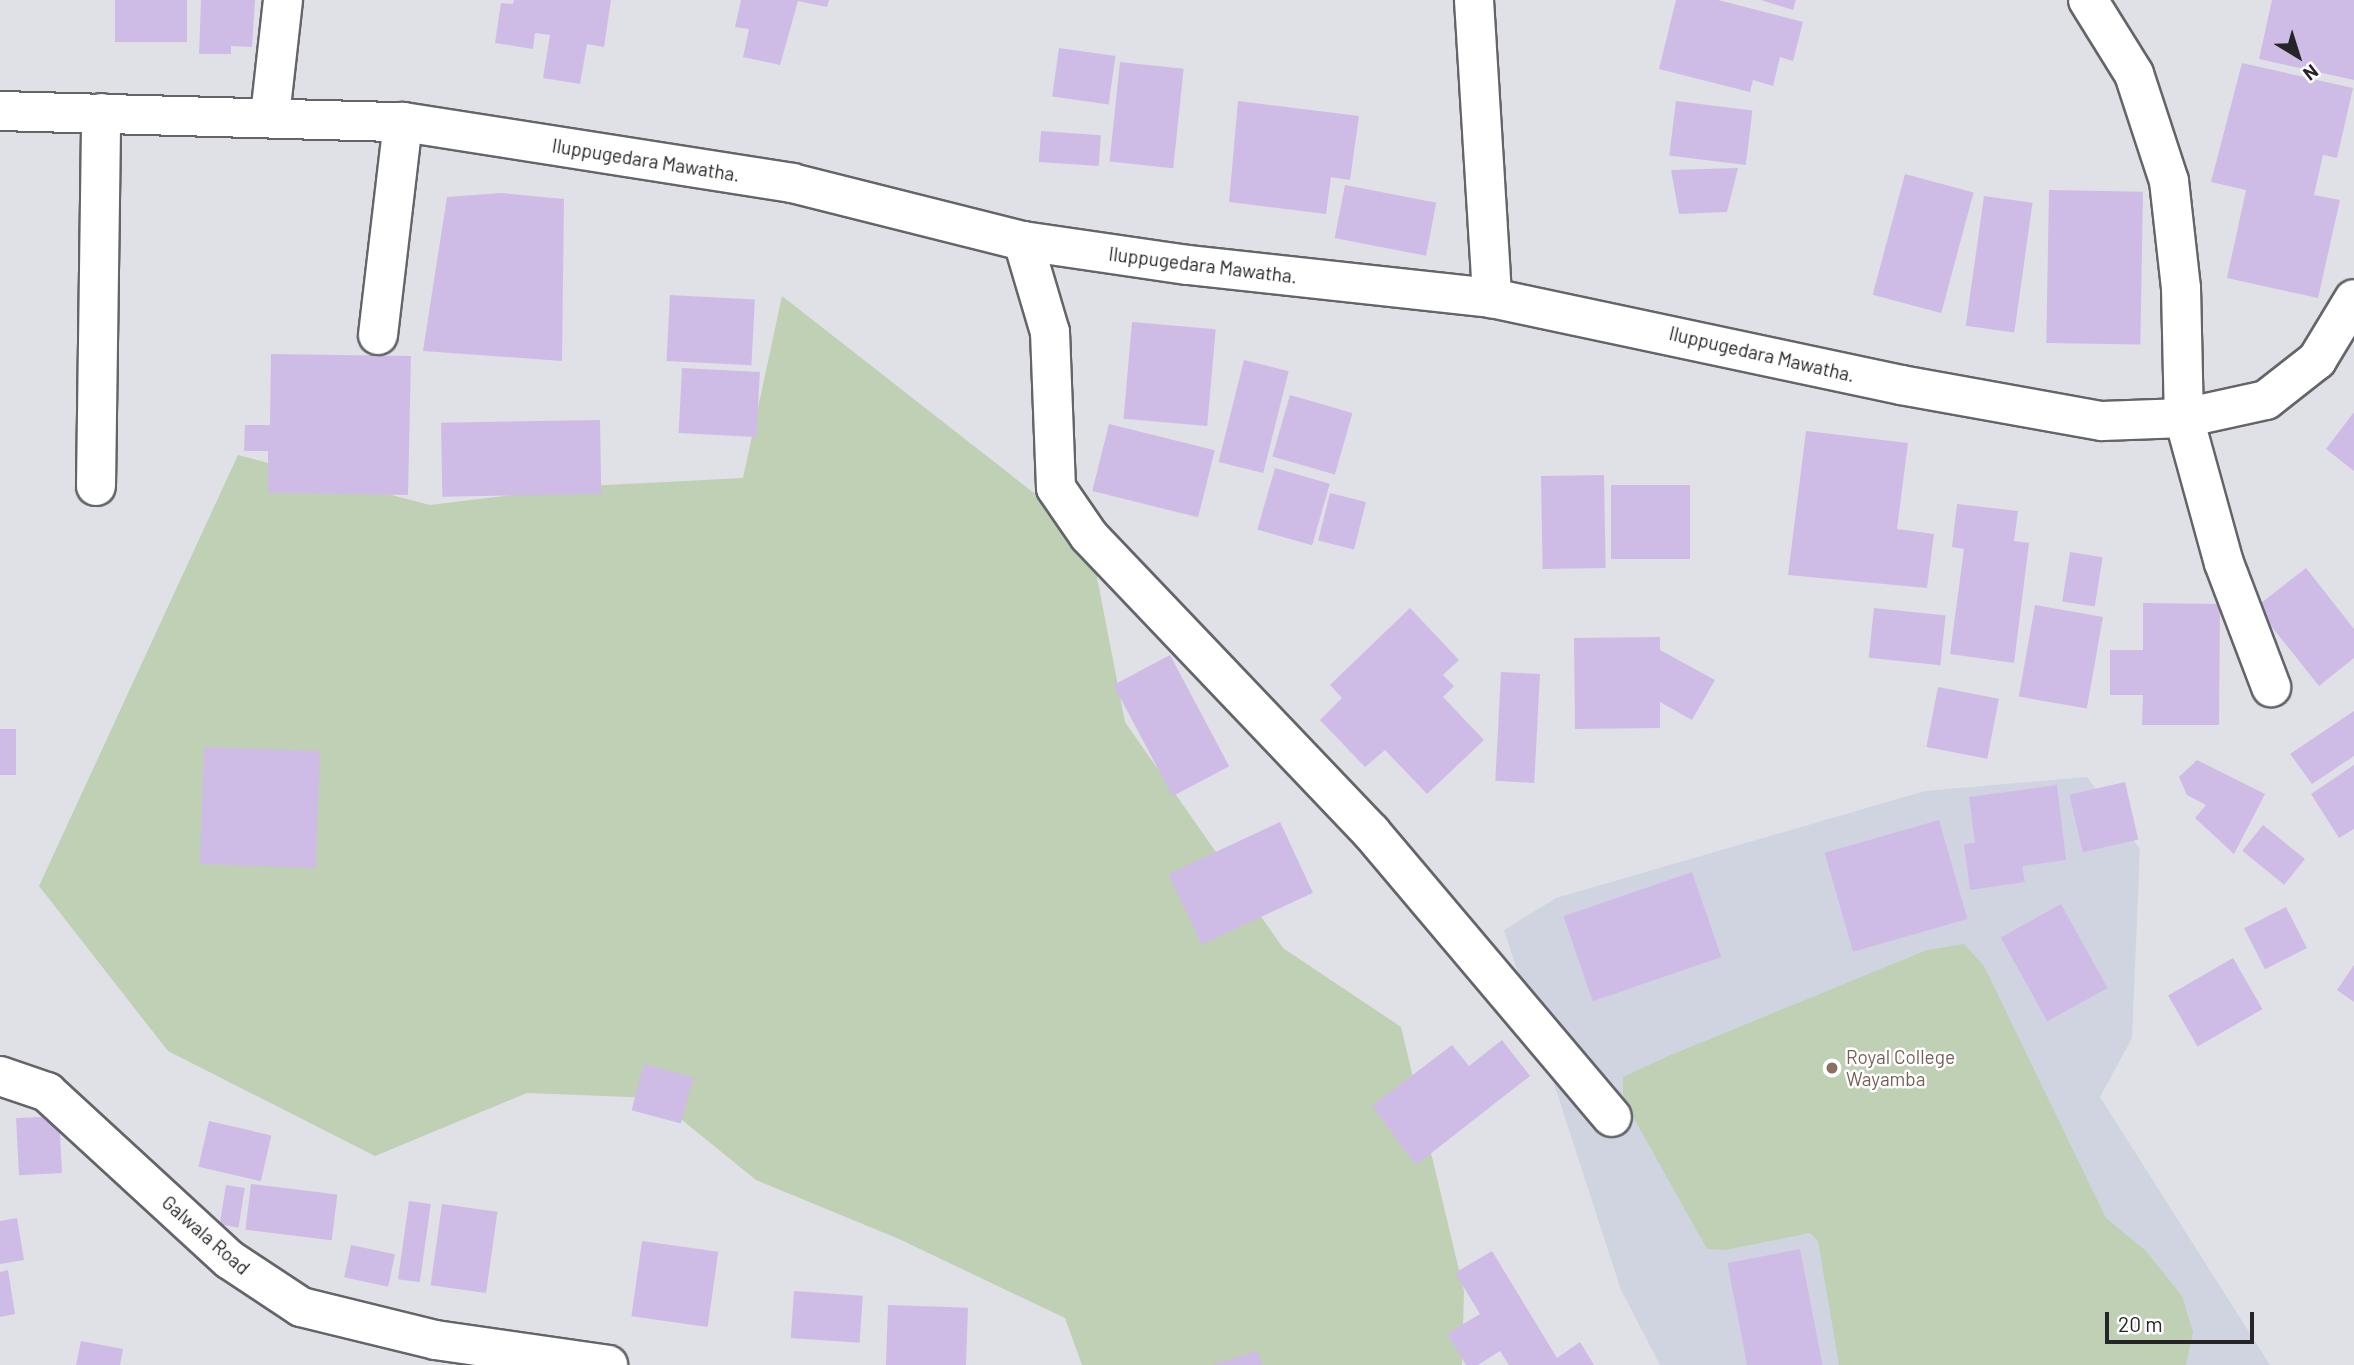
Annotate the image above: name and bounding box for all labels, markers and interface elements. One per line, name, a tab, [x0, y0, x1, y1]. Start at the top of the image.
north arrow	[2263, 21, 2333, 91]
text: N	[2299, 60, 2323, 86]
street label: Iluppugedara Mawatha.	[550, 134, 742, 186]
street label: Iluppugedara Mawatha.	[1107, 242, 1299, 288]
street label: Iluppugedara Mawatha.	[1667, 322, 1857, 386]
place label: Royal College Wayamba	[1846, 1046, 1955, 1090]
marker: Royal College Wayamba	[1824, 1060, 1840, 1076]
street label: Galwala Road	[158, 1191, 254, 1279]
scale bar	[2109, 1298, 2258, 1342]
text: 20 m	[2118, 1311, 2163, 1336]

